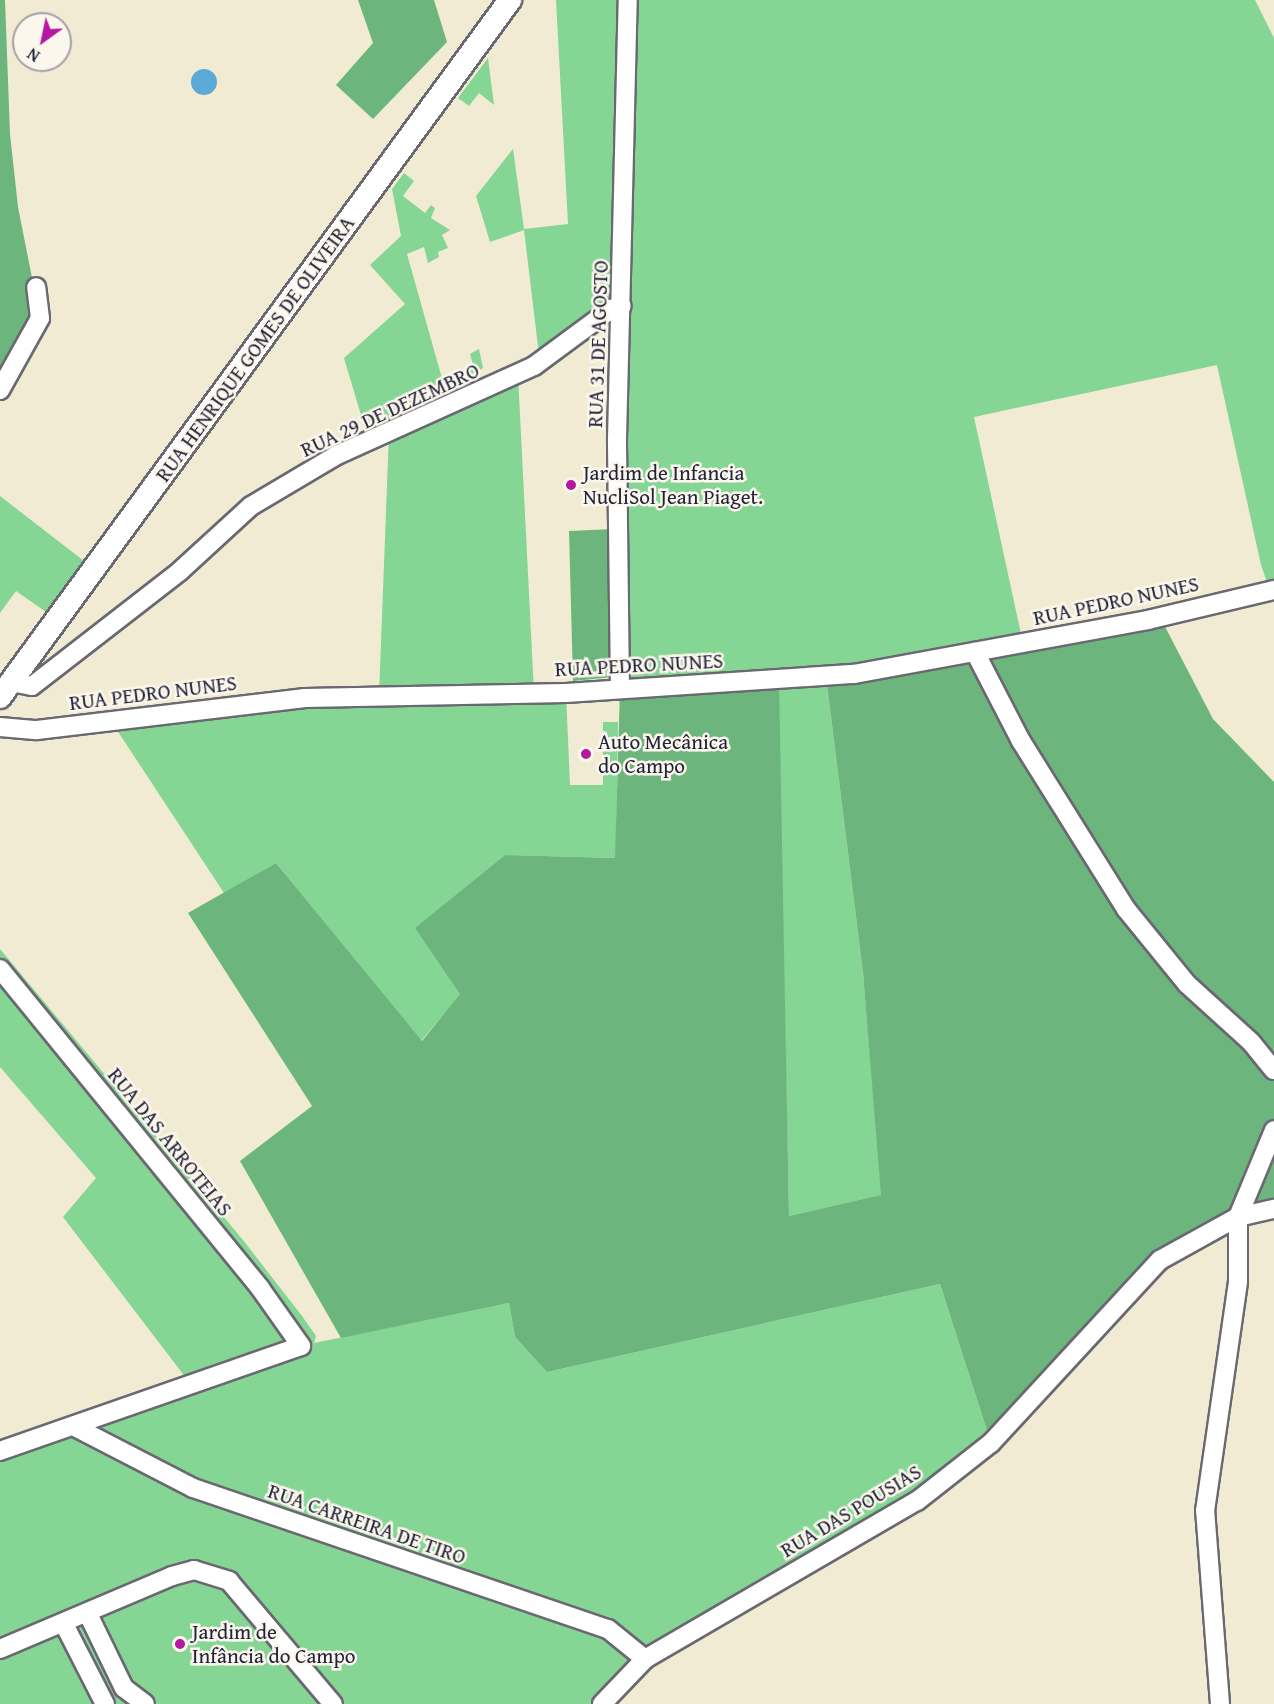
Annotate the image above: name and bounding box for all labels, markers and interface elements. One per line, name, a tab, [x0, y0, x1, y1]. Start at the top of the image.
north arrow	[12, 12, 72, 72]
text: N	[22, 42, 44, 68]
street label: RUA HENRIQUE GOMES DE OLIVEIRA	[150, 211, 360, 487]
street label: RUA 31 DE AGOSTO	[582, 260, 614, 428]
street label: RUA 29 DE DEZEMBRO	[297, 358, 483, 462]
place label: Jardim de Infancia NucliSol Jean Piaget.	[583, 460, 763, 510]
marker: Jardim de Infancia NucliSol Jean Piaget.	[564, 478, 578, 492]
street label: RUA PEDRO NUNES	[1031, 571, 1201, 631]
street label: RUA PEDRO NUNES	[554, 648, 724, 682]
street label: RUA PEDRO NUNES	[68, 670, 238, 716]
place label: Auto Mecânica do Campo	[598, 729, 728, 779]
marker: Auto Mecânica do Campo	[579, 747, 593, 761]
street label: RUA DAS ARROTEIAS	[102, 1063, 238, 1221]
street label: RUA DAS POUSIAS	[776, 1459, 926, 1563]
street label: RUA CARREIRA DE TIRO	[265, 1478, 469, 1570]
place label: Jardim de Infância do Campo	[192, 1619, 356, 1669]
marker: Jardim de Infância do Campo	[173, 1637, 187, 1651]

